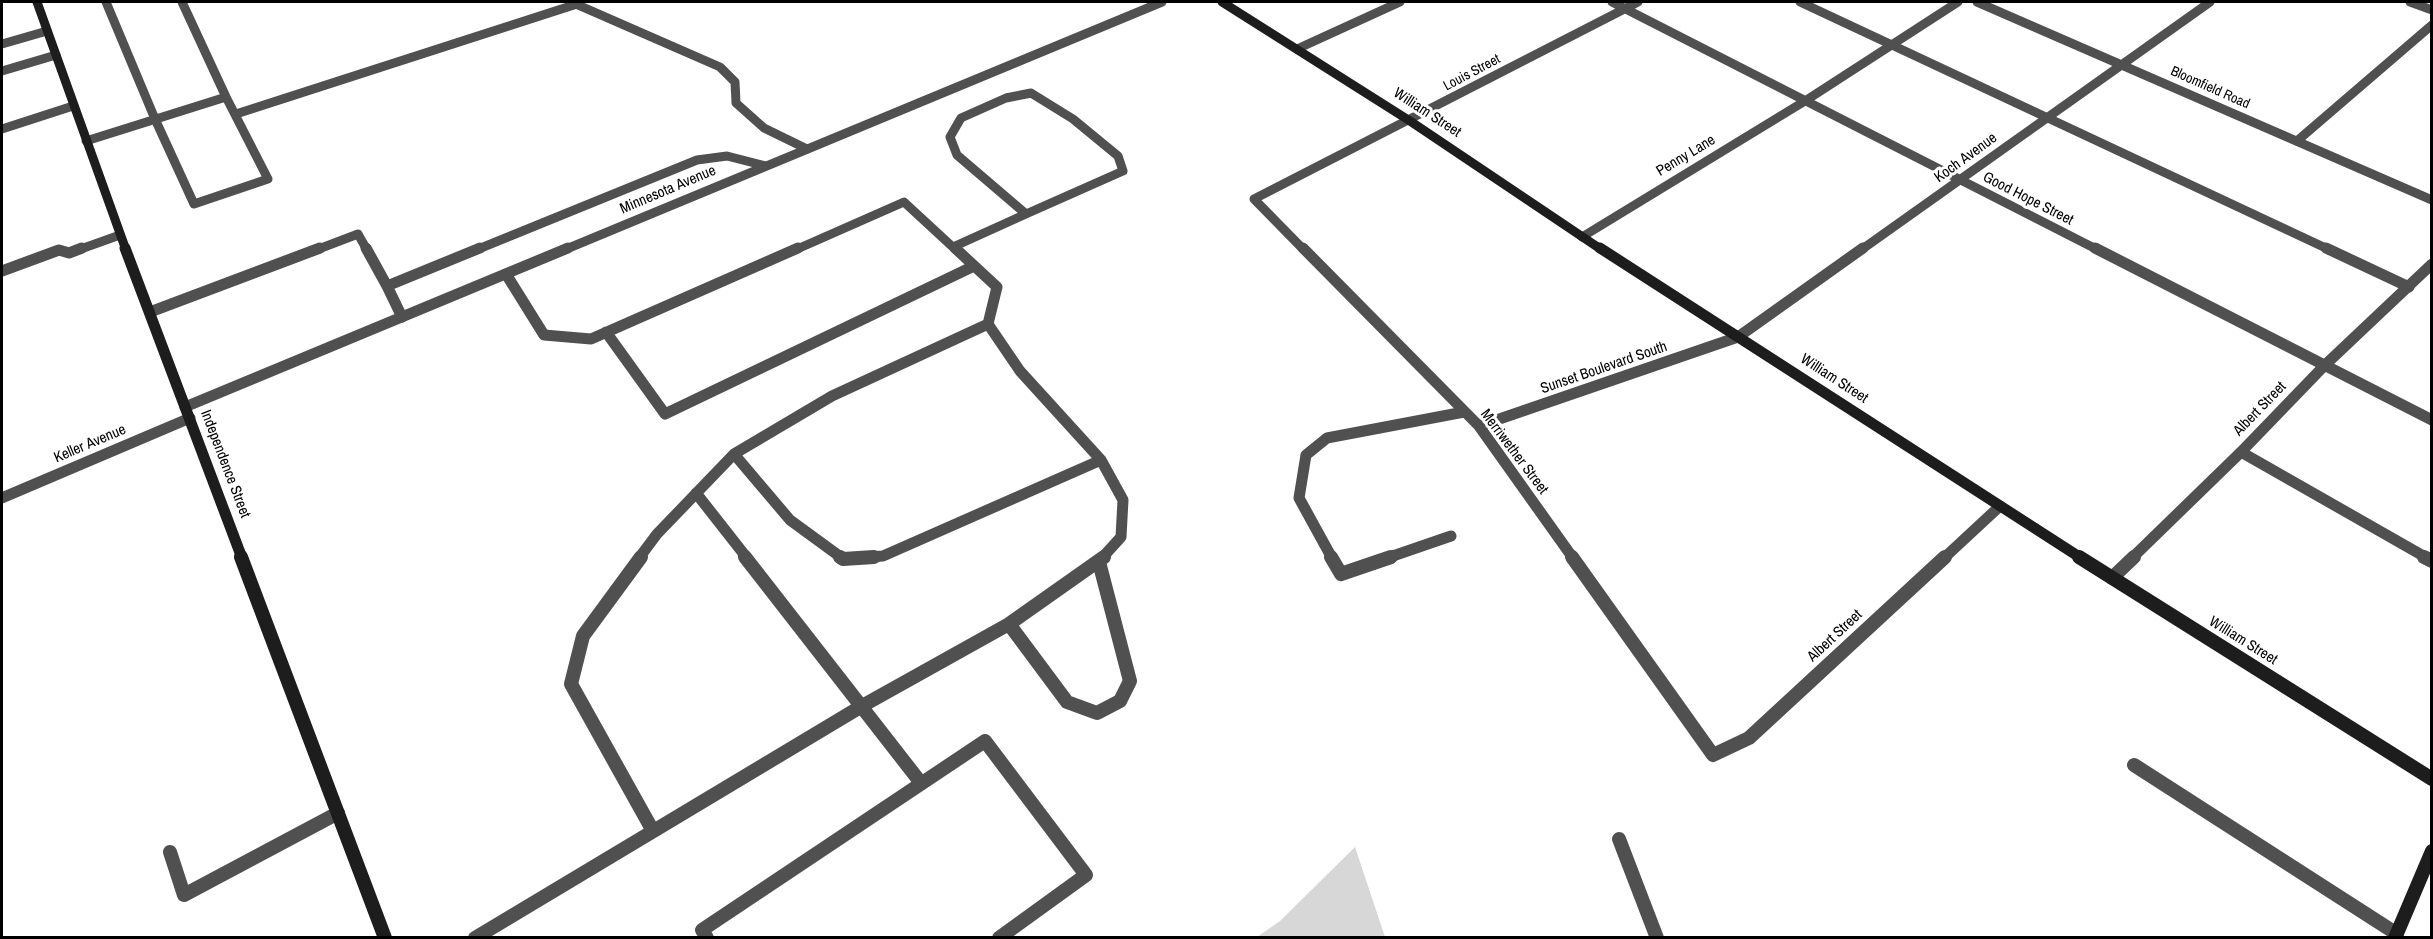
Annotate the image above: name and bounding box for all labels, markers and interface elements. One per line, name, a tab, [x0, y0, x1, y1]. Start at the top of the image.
street label: Louis Street	[1441, 51, 1503, 95]
street label: Bloomfield Road	[2168, 63, 2252, 113]
street label: William Street	[1390, 84, 1464, 142]
street label: Koch Avenue	[1931, 129, 2001, 187]
street label: Penny Lane	[1653, 131, 1719, 181]
street label: Minnesota Avenue	[617, 162, 719, 218]
street label: Good Hope Street	[1980, 168, 2076, 230]
street label: Sunset Boulevard South	[1538, 338, 1670, 398]
street label: William Street	[1797, 350, 1871, 408]
street label: Albert Street	[2230, 378, 2290, 440]
street label: Merriwether Street	[1476, 406, 1552, 498]
street label: Independence Street	[196, 407, 254, 521]
street label: Keller Avenue	[51, 421, 129, 467]
street label: Albert Street	[1804, 606, 1866, 666]
street label: William Street	[2205, 613, 2281, 669]

